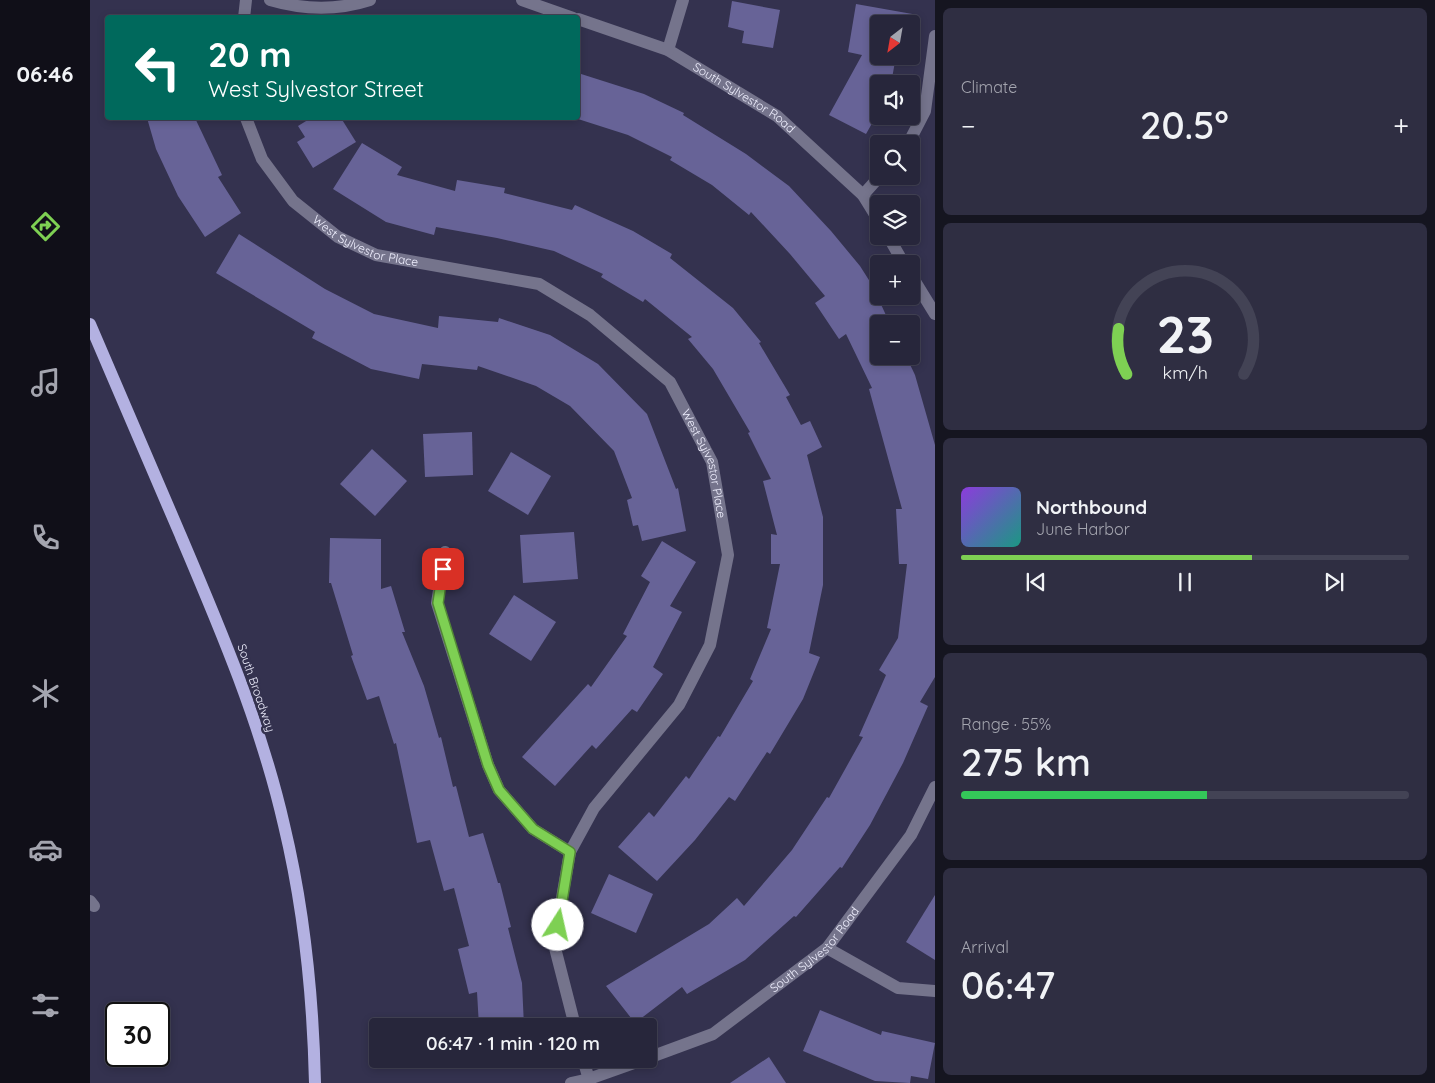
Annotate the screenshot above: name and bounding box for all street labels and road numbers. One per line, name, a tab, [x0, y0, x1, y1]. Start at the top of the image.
street label: South Sylvestor Road	[690, 59, 798, 136]
street label: West Sylvestor Place	[310, 212, 420, 269]
street label: West Sylvestor Place	[679, 406, 730, 519]
street label: South Broadway	[234, 642, 279, 734]
street label: South Sylvestor Road	[767, 904, 862, 995]

